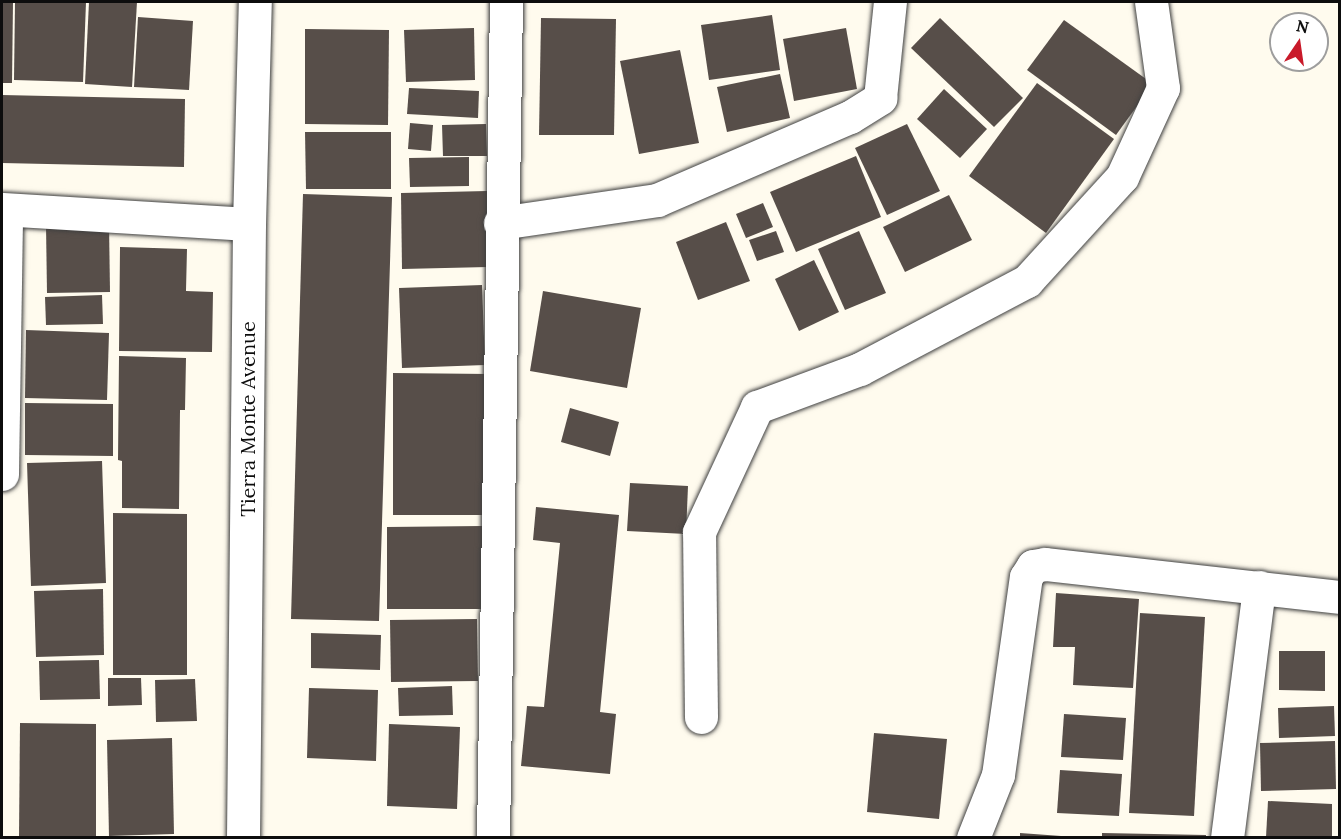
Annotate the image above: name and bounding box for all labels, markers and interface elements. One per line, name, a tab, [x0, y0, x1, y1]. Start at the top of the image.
north arrow	[1269, 12, 1329, 72]
text: N	[1294, 15, 1311, 38]
street label: Tierra Monte Avenue	[235, 321, 259, 517]

